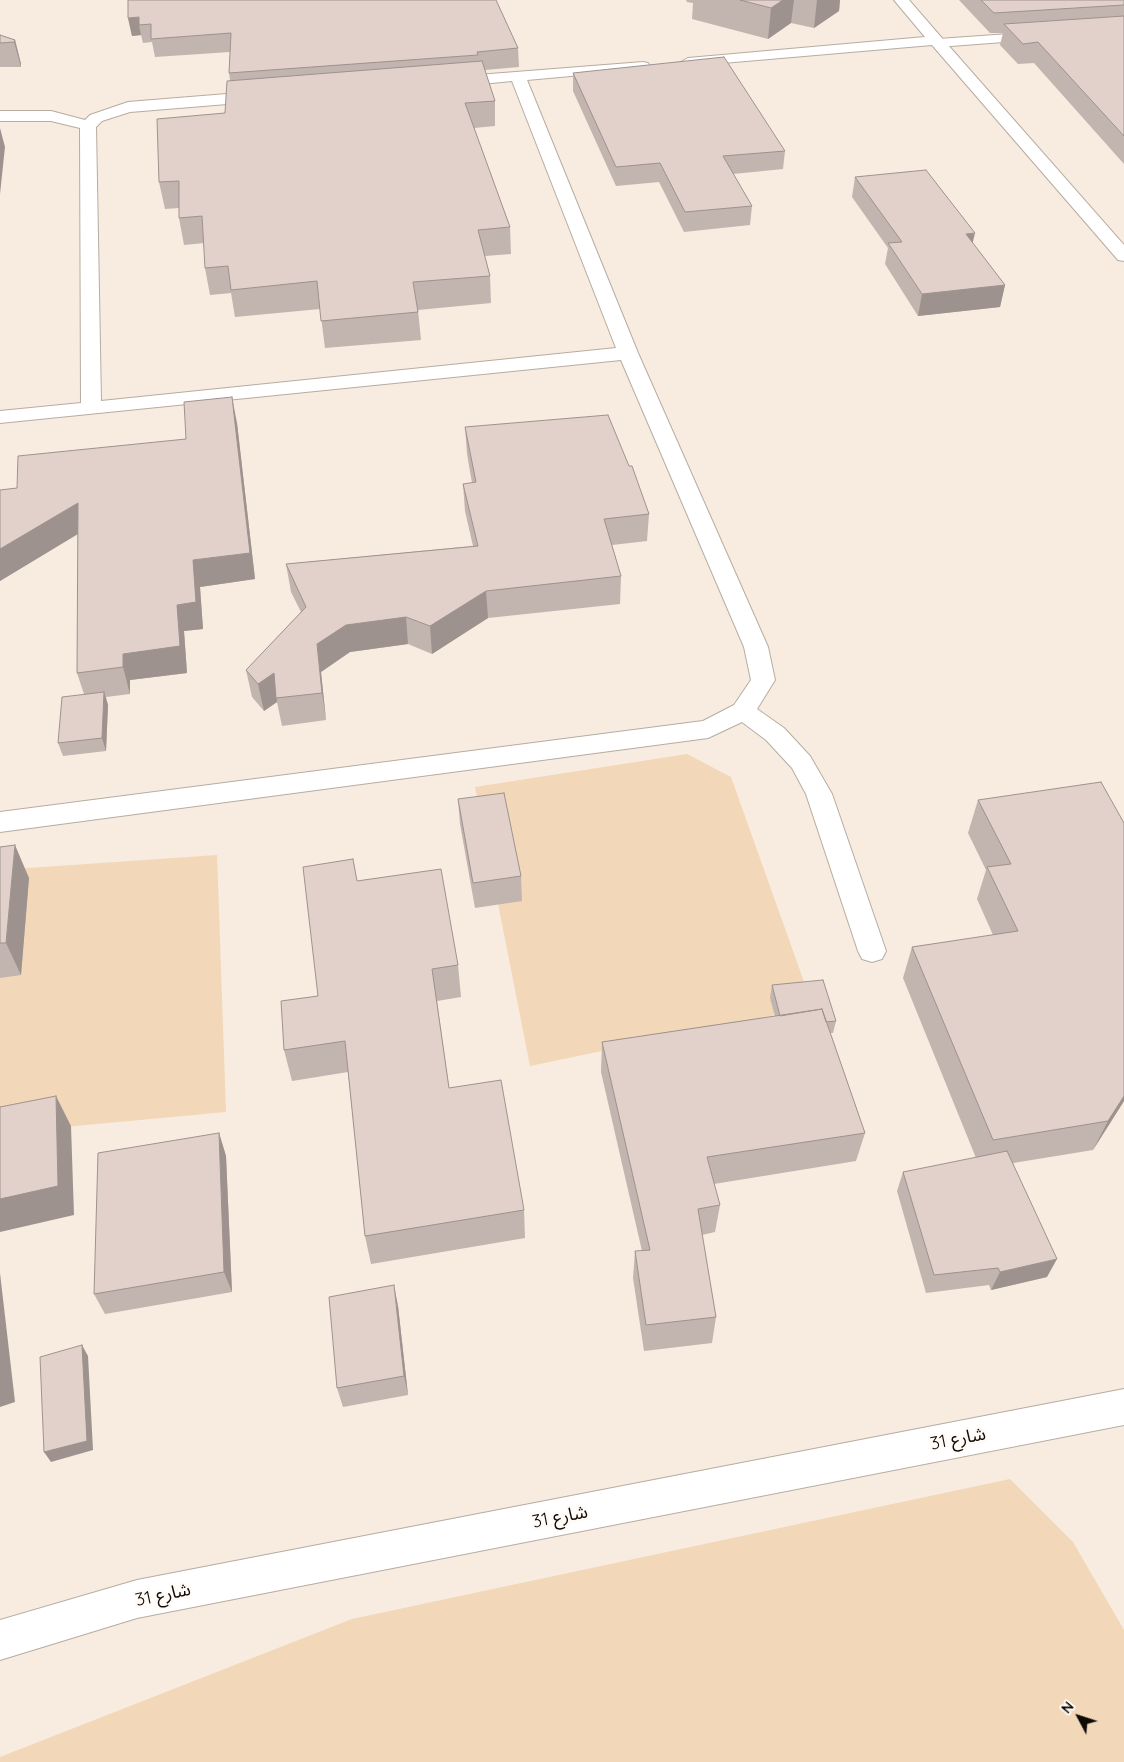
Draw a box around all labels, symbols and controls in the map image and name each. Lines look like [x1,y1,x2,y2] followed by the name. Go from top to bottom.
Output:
[928,1423,988,1455] street label: شارع 31
[530,1501,590,1533] street label: شارع 31
[133,1579,193,1611] street label: شارع 31
[1054,1692,1104,1742] north arrow
[1057,1698,1078,1717] text: N

